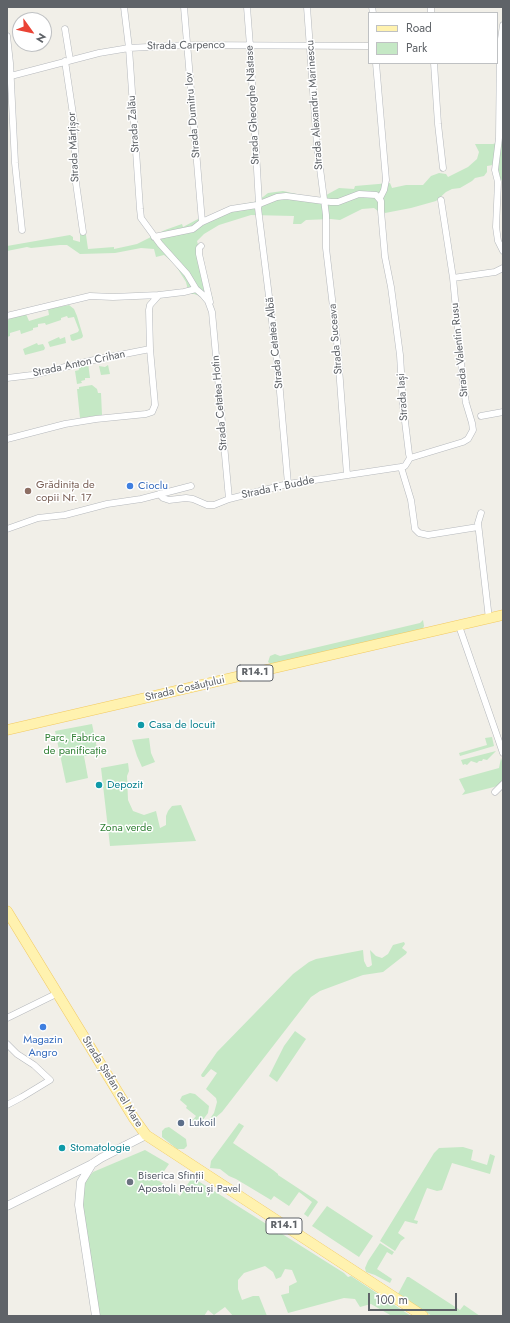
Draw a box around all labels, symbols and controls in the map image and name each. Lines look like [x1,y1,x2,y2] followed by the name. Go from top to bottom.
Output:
[12,12,52,52] north arrow
[368,12,498,64] legend
[406,19,432,37] text: Road
[32,30,50,46] text: N
[147,39,225,53] street label: Strada Carpenco
[304,39,326,171] street label: Strada Alexandru Marinescu
[406,39,427,57] text: Park
[243,45,263,165] street label: Strada Gheorghe Năstase
[183,72,203,158] street label: Strada Dumitru Iov
[125,95,143,153] street label: Strada Zalău
[66,112,82,182] street label: Strada Mărțișor
[264,297,286,389] street label: Strada Cetatea Albă
[448,302,472,398] street label: Strada Valentin Rusu
[326,303,346,375] street label: Strada Suceava
[31,348,127,380] street label: Strada Anton Crihan
[209,355,231,451] street label: Strada Cetatea Hotin
[395,373,411,421] street label: Strada Iași
[240,474,316,502] street label: Strada F. Budde
[36,478,95,504] place label: Grădinița de copii Nr. 17
[138,479,168,493] place label: Cioclu
[125,481,135,491] marker: Cioclu
[23,486,33,496] marker: Grădinița de copii Nr. 17
[237,665,273,681] road number: R14.1
[144,673,226,705] street label: Strada Cosăuțului
[149,718,215,732] place label: Casa de locuit
[136,720,146,730] marker: Casa de locuit
[43,731,107,757] park label: Parc, Fabrica de panificație
[107,778,143,792] place label: Depozit
[94,780,104,790] marker: Depozit
[100,821,152,835] park label: Zona verde
[38,1022,48,1032] marker: Magazin Angro
[23,1033,63,1059] place label: Magazin Angro
[79,1034,145,1130] street label: Strada Ștefan cel Mare
[189,1116,216,1130] place label: Lukoil
[176,1118,186,1128] marker: Lukoil
[70,1141,131,1155] place label: Stomatologie
[57,1143,67,1153] marker: Stomatologie
[138,1169,241,1195] place label: Biserica Sfinții Apostoli Petru și Pavel
[125,1177,135,1187] marker: Biserica Sfinții Apostoli Petru și Pavel
[266,1218,302,1234] road number: R14.1
[370,1285,459,1311] scale bar
[375,1291,408,1309] text: 100 m

